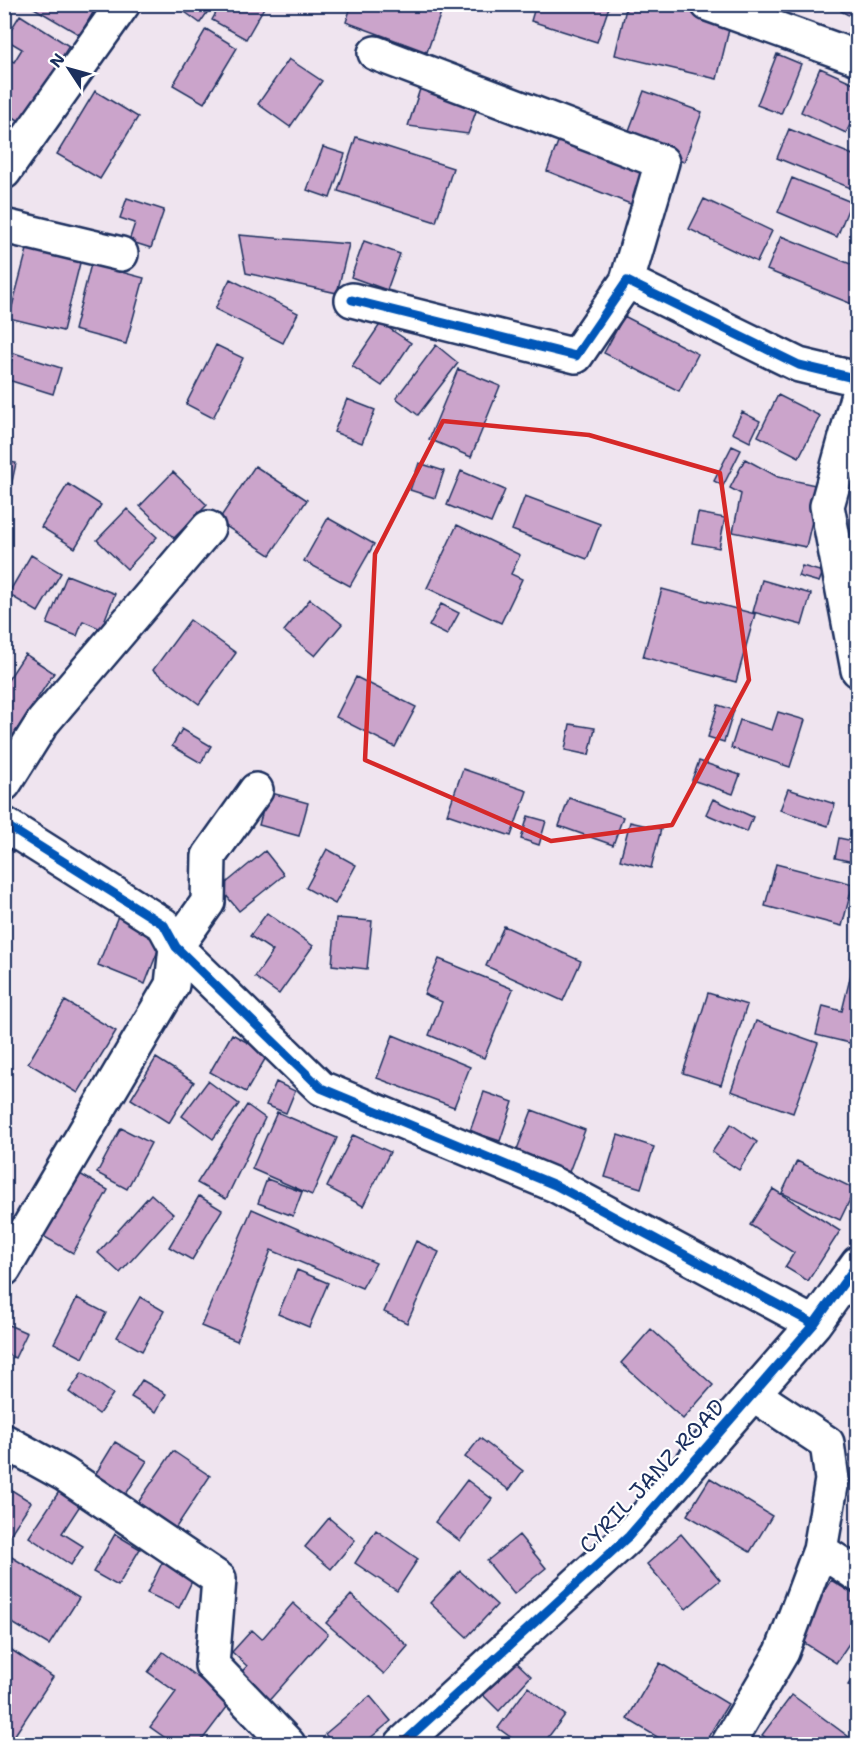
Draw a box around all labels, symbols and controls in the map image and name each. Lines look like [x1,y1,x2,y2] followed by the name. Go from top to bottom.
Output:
[39,39,99,99] north arrow
[45,49,69,72] text: N
[573,1393,731,1559] street label: CYRIL JANZ ROAD

